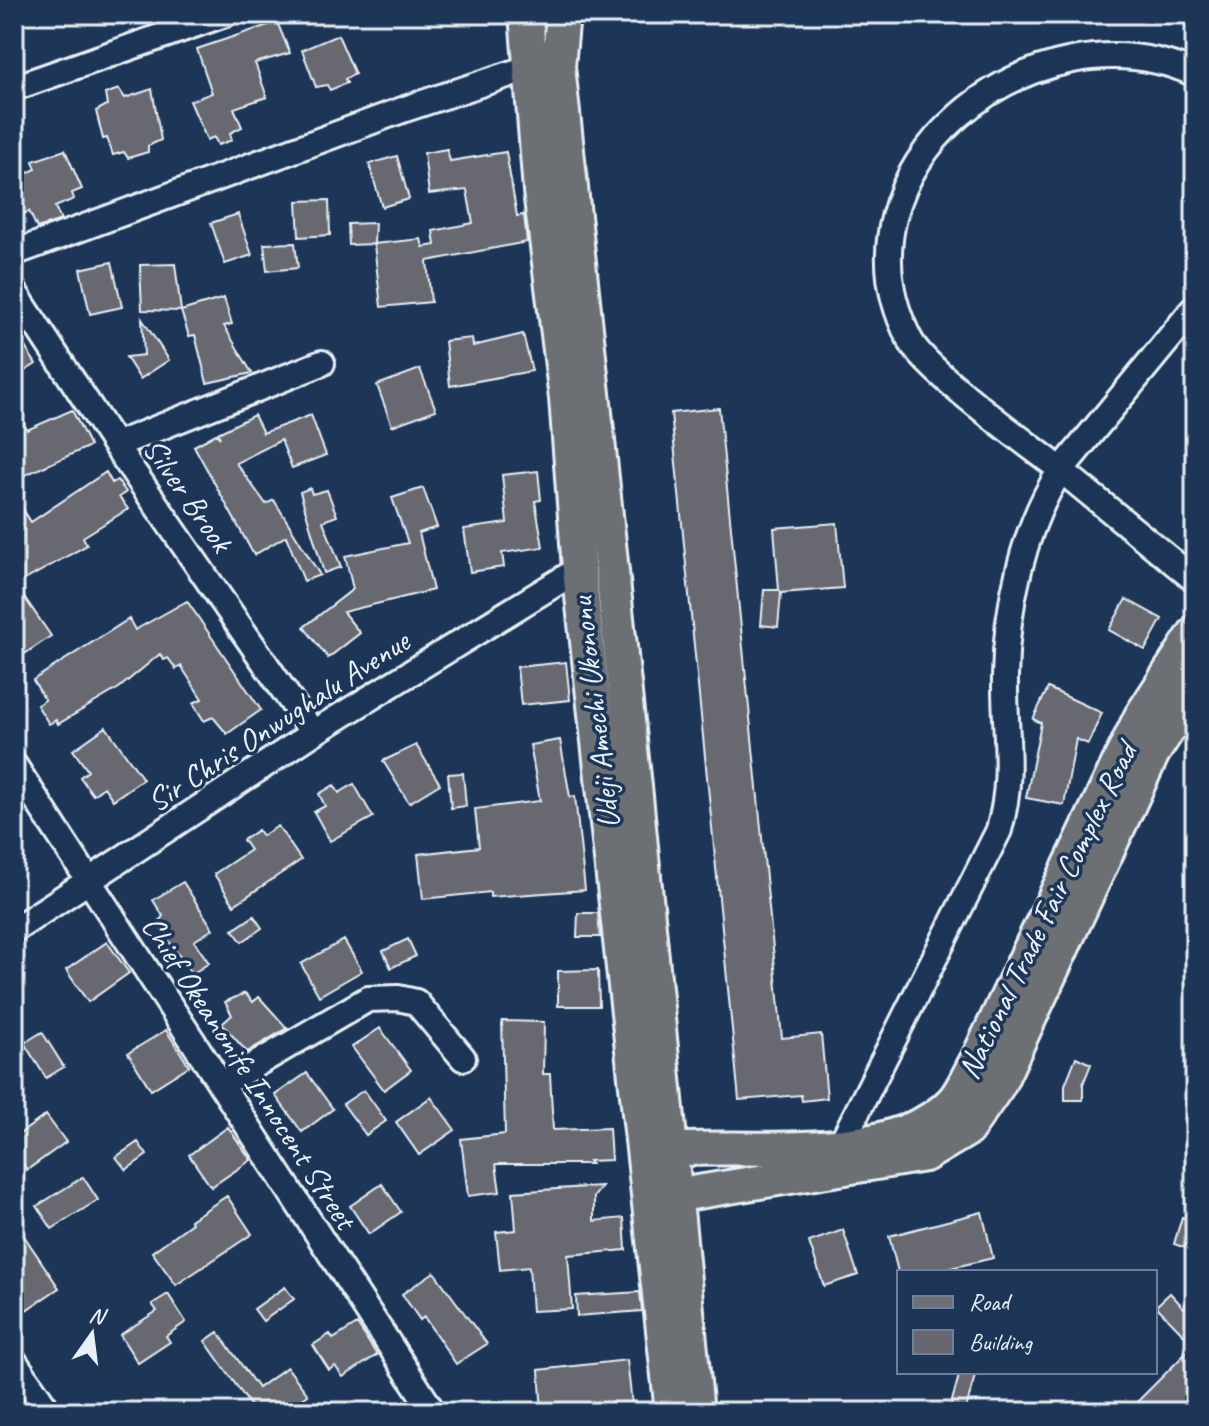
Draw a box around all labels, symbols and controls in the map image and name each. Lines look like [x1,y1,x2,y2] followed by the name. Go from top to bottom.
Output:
[134,430,243,562] street label: Silver Brook
[560,593,630,831] street label: Udeji Amechi Ukononu
[139,619,419,821] street label: Sir Chris Onwughalu Avenue
[948,732,1149,1086] street label: National Trade Fair Complex Road
[132,908,368,1239] street label: Chief Okeanonife Innocent Street
[897,1270,1157,1374] legend
[969,1287,1013,1317] text: Road
[52,1294,132,1374] north arrow
[87,1300,110,1332] text: N
[969,1327,1034,1357] text: Building

